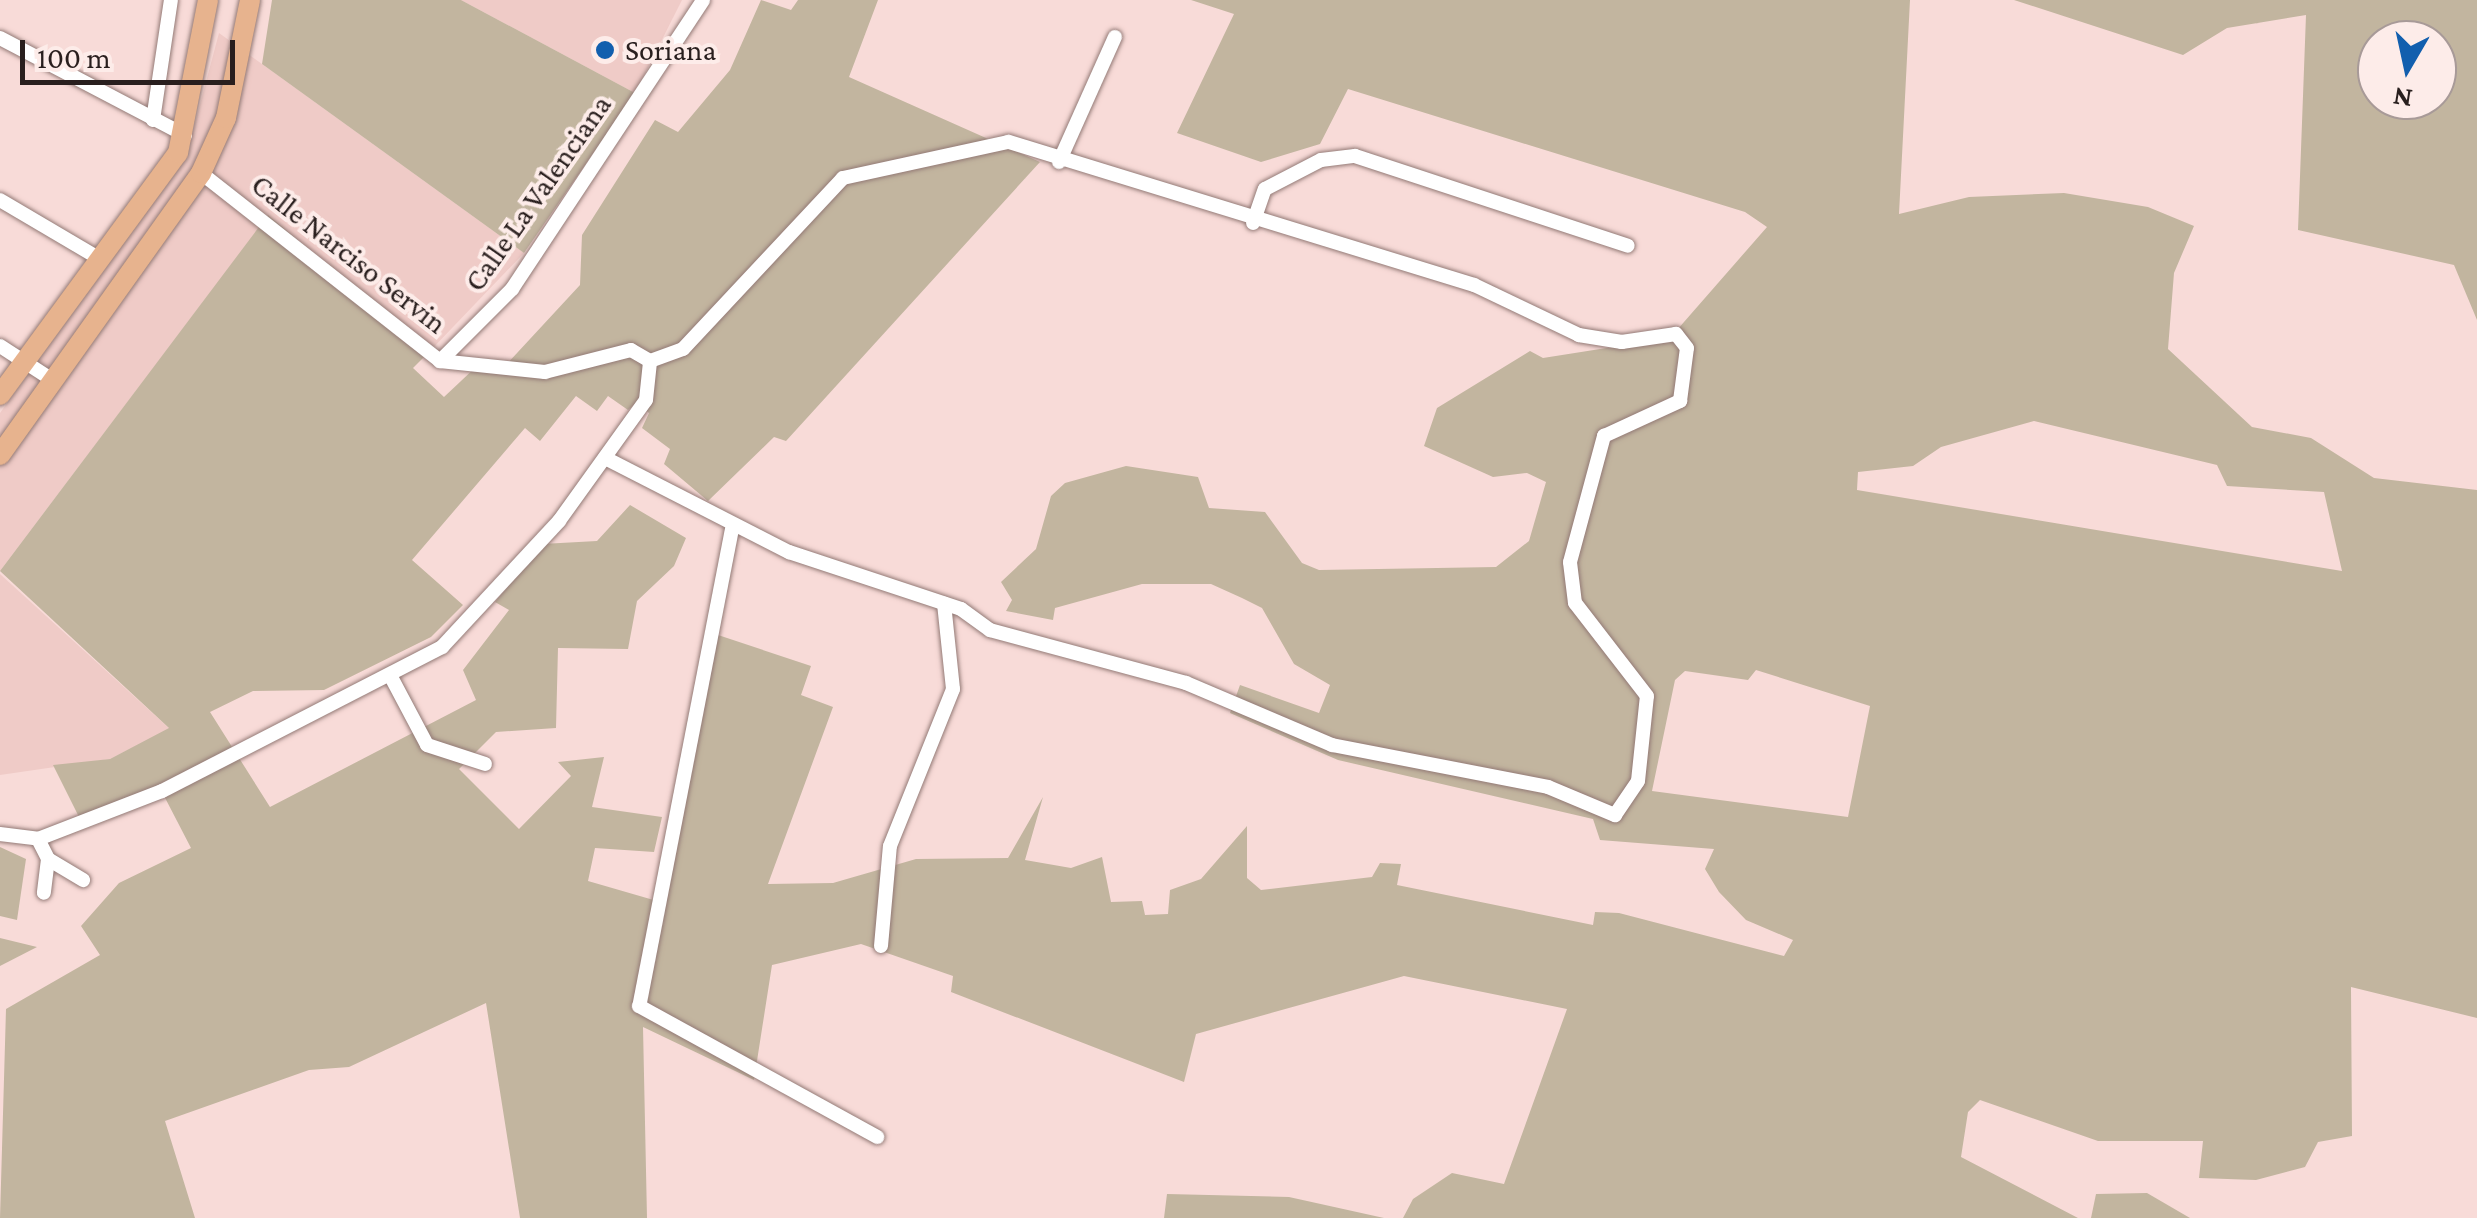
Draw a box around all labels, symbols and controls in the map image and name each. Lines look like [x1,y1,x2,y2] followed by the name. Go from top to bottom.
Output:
[25,20,240,82] scale bar
[2357,20,2457,120] north arrow
[625,32,716,68] place label: Soriana
[594,39,616,61] marker: Soriana
[37,41,111,74] text: 100 m
[2391,81,2414,115] text: N
[457,88,619,298] street label: Calle La Valenciana
[244,167,454,341] street label: Calle Narciso Servin

